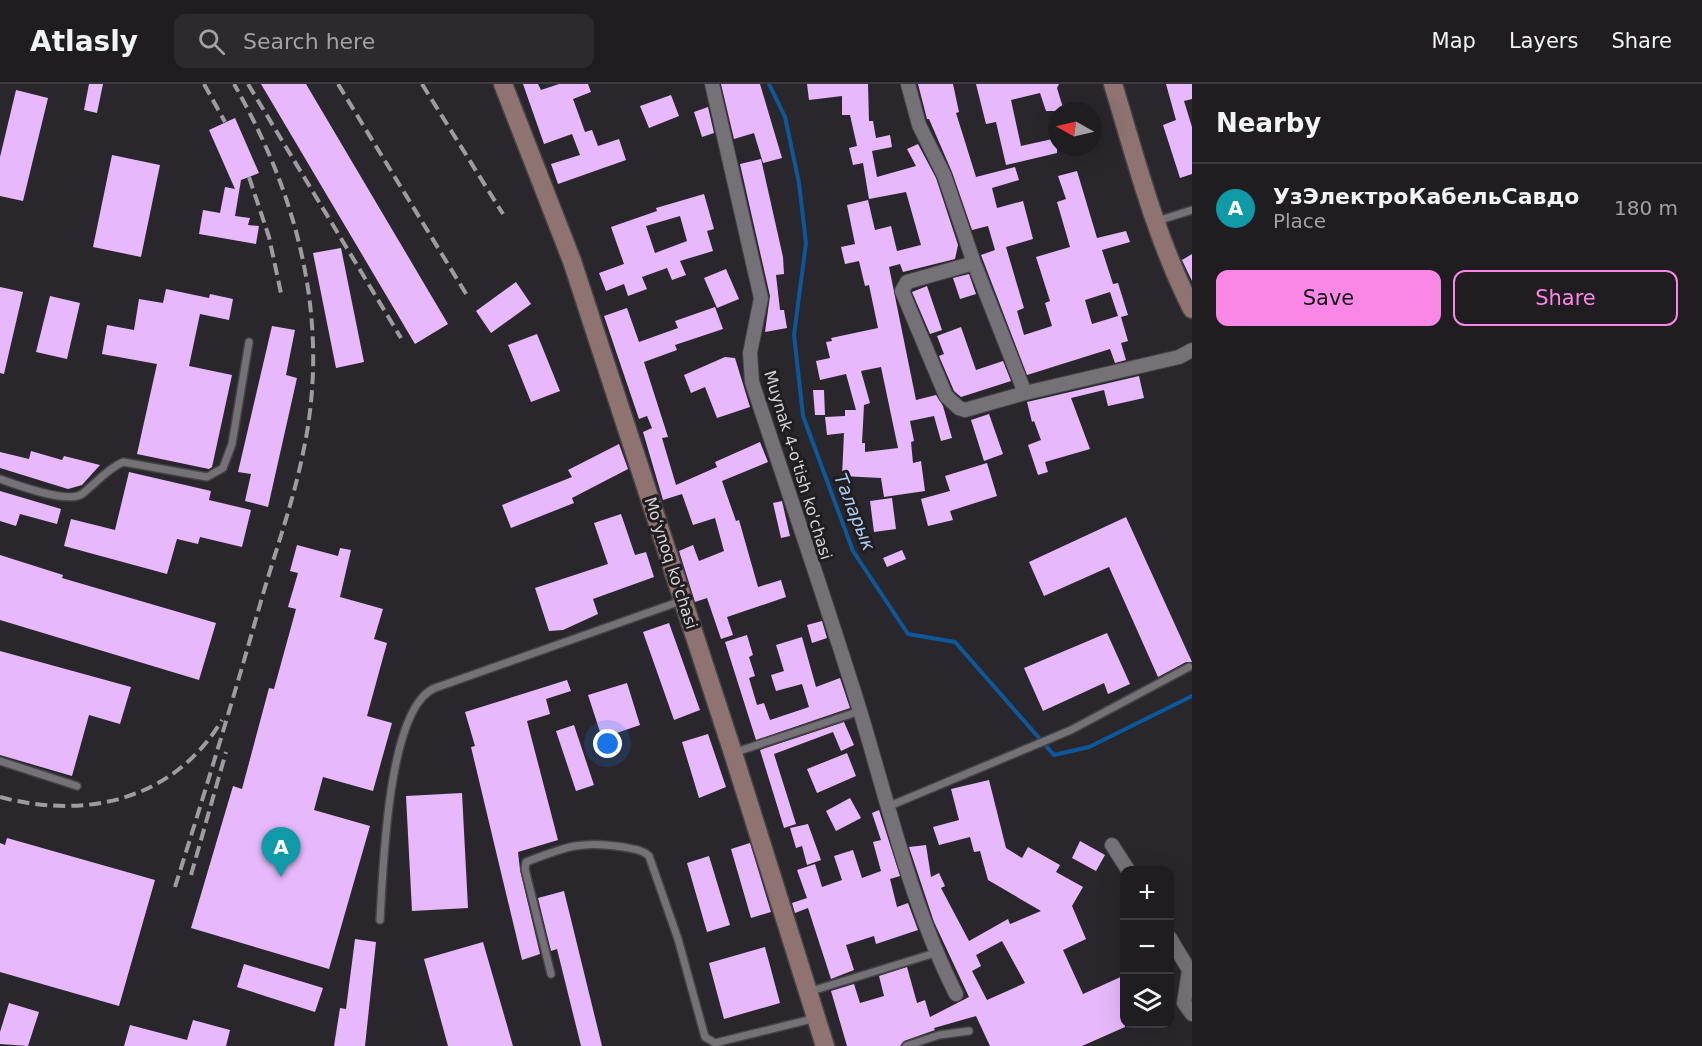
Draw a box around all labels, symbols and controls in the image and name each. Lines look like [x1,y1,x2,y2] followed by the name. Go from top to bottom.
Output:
[174,14,594,68] search box
[30,25,138,58] text: Atlasly
[195,25,228,58] icon: search
[243,29,375,54] text: Search here
[1432,29,1476,53] text: Map
[1509,29,1578,53] text: Layers
[1611,29,1672,53] text: Share
[1048,102,1102,156] north arrow
[1216,108,1321,138] text: Nearby
[1273,184,1579,209] text: УзЭлектроКабельСавдо
[1228,196,1243,220] text: A
[1614,196,1678,220] text: 180 m
[1273,209,1326,233] text: Place
[1216,270,1441,326] button: Save
[1453,270,1678,326] button: Share
[760,368,836,562] street label: Muynak 4-o'tish ko'chasi
[830,470,880,554] water label: Таларык
[641,495,701,631] street label: Moʻynoq ko'chasi
[593,729,622,758] your location
[262,828,300,877] pin: A
[1120,866,1174,1028] map controls
[1120,866,1174,920] button: +
[1120,920,1174,974] button: −
[1120,974,1174,1028] button: layers

